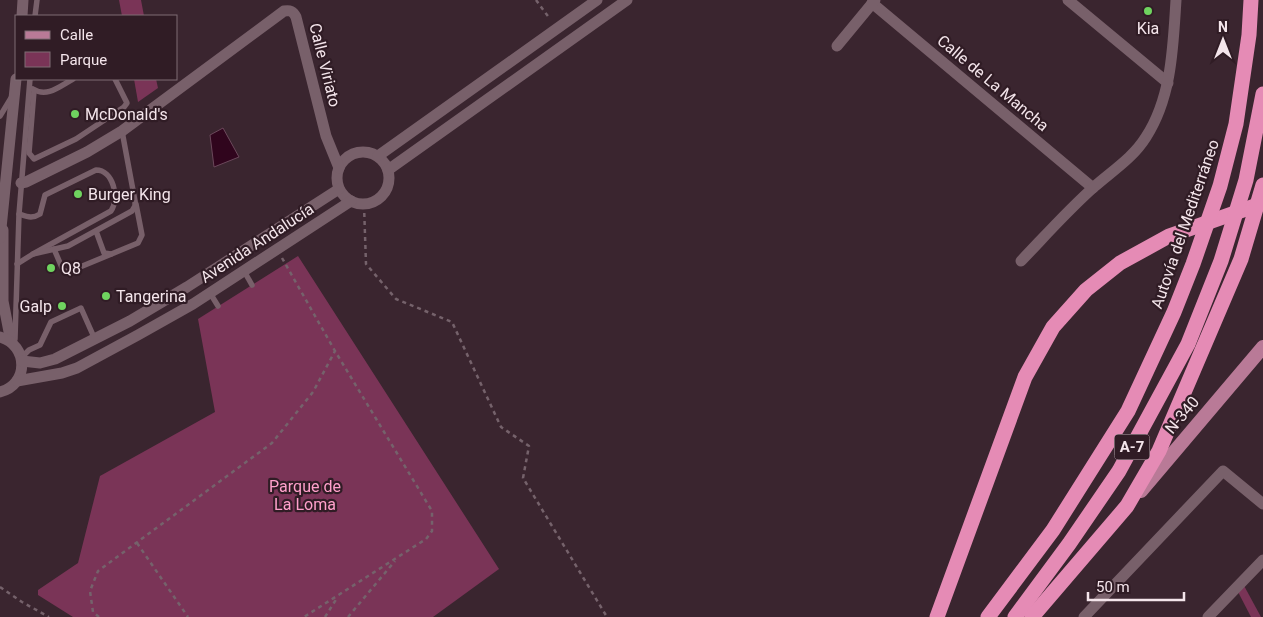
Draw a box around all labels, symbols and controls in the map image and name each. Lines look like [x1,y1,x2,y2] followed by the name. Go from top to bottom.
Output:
[1142,5,1154,17] marker: Kia
[15,15,178,80] legend
[1198,15,1248,65] north arrow
[1137,19,1159,38] place label: Kia
[1218,19,1228,35] text: N
[305,21,345,109] street label: Calle Viriato
[60,26,93,44] text: Calle
[933,31,1053,135] street label: Calle de La Mancha
[60,51,107,69] text: Parque
[85,105,168,124] place label: McDonald's
[69,108,81,120] marker: McDonald's
[1147,137,1223,311] street label: Autovía del Mediterráneo
[88,185,171,204] place label: Burger King
[72,188,84,200] marker: Burger King
[197,199,317,287] street label: Avenida Andalucía
[61,259,81,278] place label: Q8
[45,262,57,274] marker: Q8
[116,287,187,306] place label: Tangerina
[100,290,112,302] marker: Tangerina
[20,297,52,316] place label: Galp
[56,300,68,312] marker: Galp
[1161,392,1203,438] street label: N-340
[1114,434,1150,460] road number: A-7
[269,477,341,514] park label: Parque de La Loma
[1088,570,1184,602] scale bar
[1096,578,1130,596] text: 50 m

